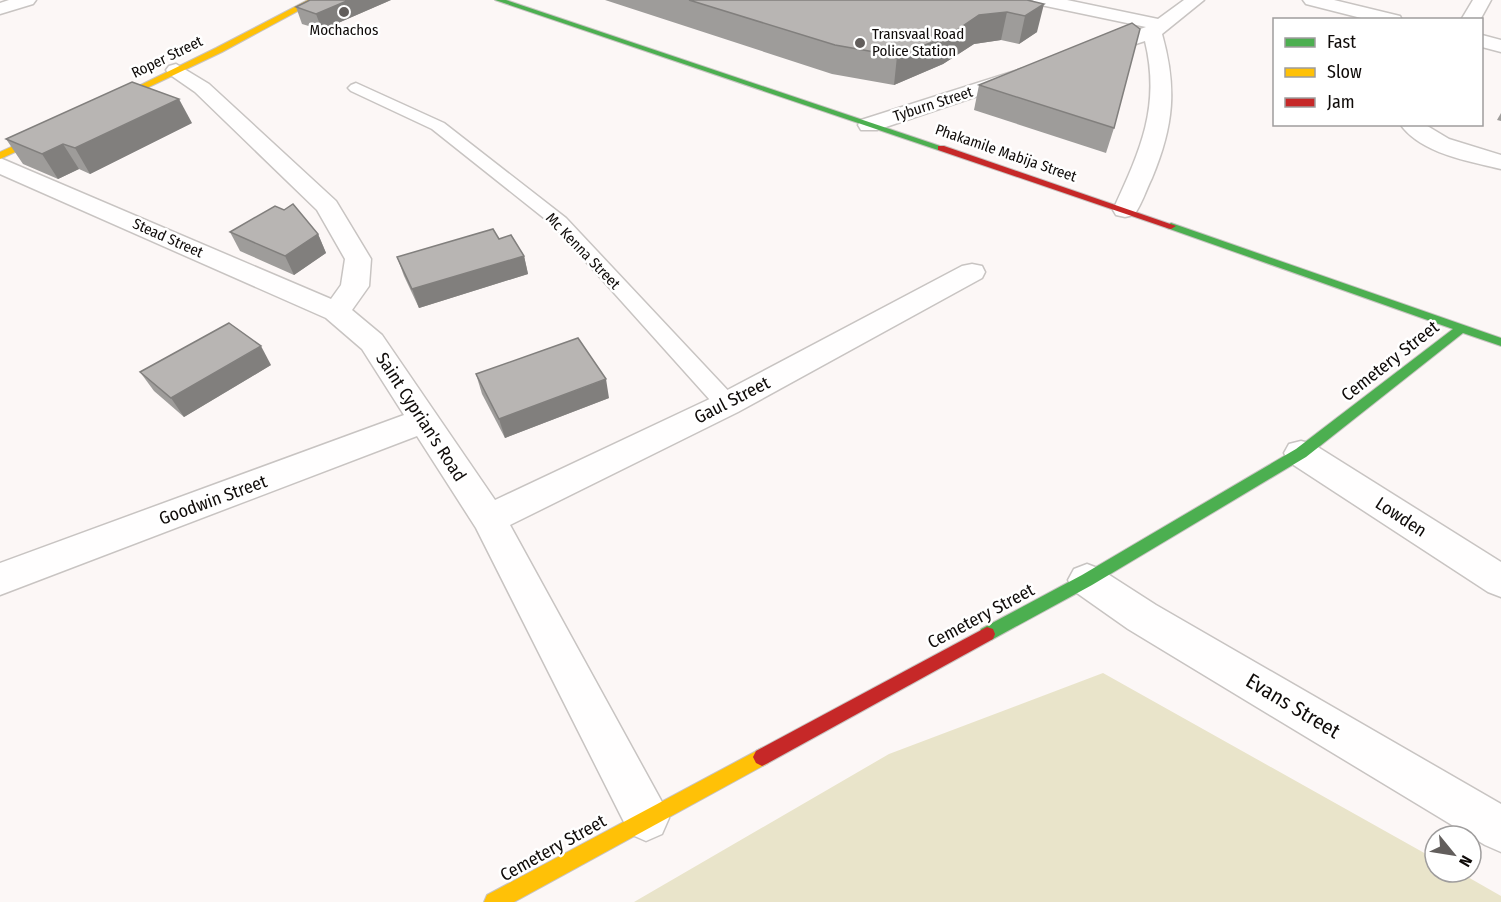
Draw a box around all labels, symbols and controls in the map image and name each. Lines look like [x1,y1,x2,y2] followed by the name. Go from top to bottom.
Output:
[337,5,351,19] marker: Mochachos
[1273,18,1483,126] legend
[310,21,378,39] place label: Mochachos
[872,25,964,60] place label: Transvaal Road Police Station
[1327,31,1356,53] text: Fast
[129,32,206,82] street label: Roper Street
[853,36,867,50] marker: Transvaal Road Police Station
[1327,61,1362,83] text: Slow
[891,83,975,125] street label: Tyburn Street
[1327,91,1355,113] text: Jam
[933,120,1079,186] street label: Phakamile Mabija Street
[542,209,624,293] street label: Mc Kenna Street
[130,214,206,262] street label: Stead Street
[1337,316,1443,406] street label: Cemetery Street
[371,348,471,486] street label: Saint Cyprian's Road
[691,372,774,428] street label: Gaul Street
[156,470,270,530] street label: Goodwin Street
[1371,492,1431,542] street label: Lowden
[924,579,1038,653] street label: Cemetery Street
[1241,668,1345,744] street label: Evans Street
[496,810,610,886] street label: Cemetery Street
[1423,824,1483,884] north arrow
[1455,852,1476,870] text: N

